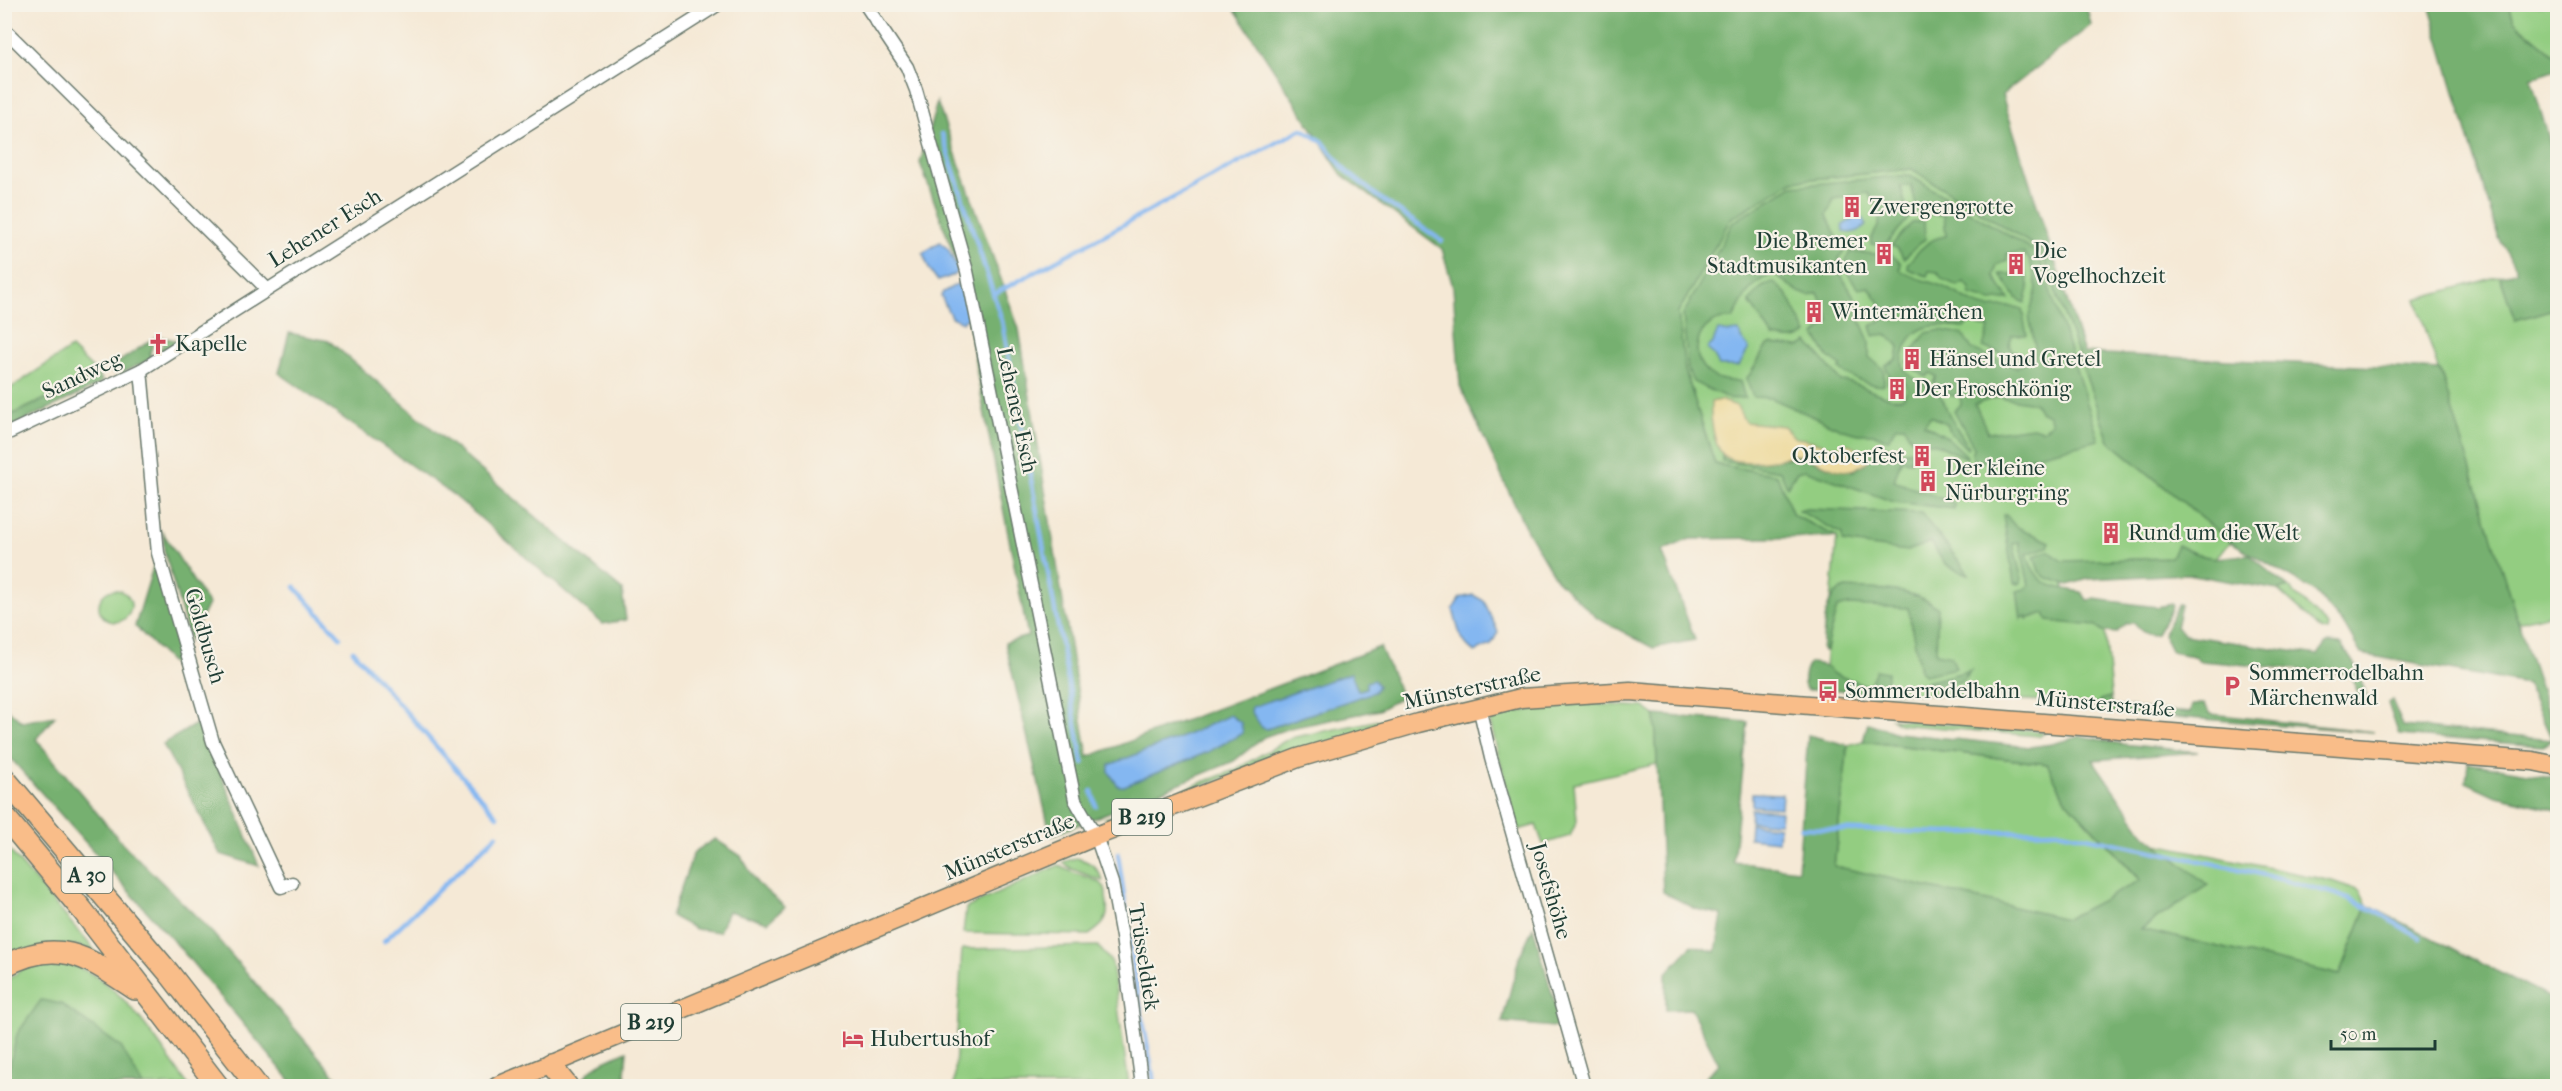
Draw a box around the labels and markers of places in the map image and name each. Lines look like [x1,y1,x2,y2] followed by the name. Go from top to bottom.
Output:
[1869,194,2014,220] place label: Zwergengrotte
[1840,195,1864,219] building icon: Zwergengrotte
[1707,228,1868,279] place label: Die Bremer Stadtmusikanten
[2032,238,2166,289] place label: Die Vogelhochzeit
[1872,242,1896,266] building icon: Die Bremer Stadtmusikanten
[2004,252,2028,276] building icon: Die Vogelhochzeit
[1830,299,1983,325] place label: Wintermärchen
[1802,300,1826,324] building icon: Wintermärchen
[175,331,247,357] place label: Kapelle
[146,332,170,356] church icon: Kapelle
[1929,346,2101,372] place label: Hänsel und Gretel
[1900,347,1924,371] building icon: Hänsel und Gretel
[1914,376,2071,402] place label: Der Froschkönig
[1885,377,1909,401] building icon: Der Froschkönig
[1792,443,1905,469] place label: Oktoberfest
[1910,444,1934,468] building icon: Oktoberfest
[1945,455,2069,506] place label: Der kleine Nürburgring
[1916,469,1940,493] building icon: Der kleine Nürburgring
[2128,520,2300,546] place label: Rund um die Welt
[2099,521,2123,545] building icon: Rund um die Welt
[2249,660,2424,711] place label: Sommerrodelbahn Märchenwald
[2220,674,2244,698] parking icon: Sommerrodelbahn Märchenwald
[1845,678,2020,704] place label: Sommerrodelbahn
[1816,679,1840,703] bus stop icon: Sommerrodelbahn
[870,1026,995,1052] place label: Hubertushof
[841,1027,865,1051] hotel icon: Hubertushof

